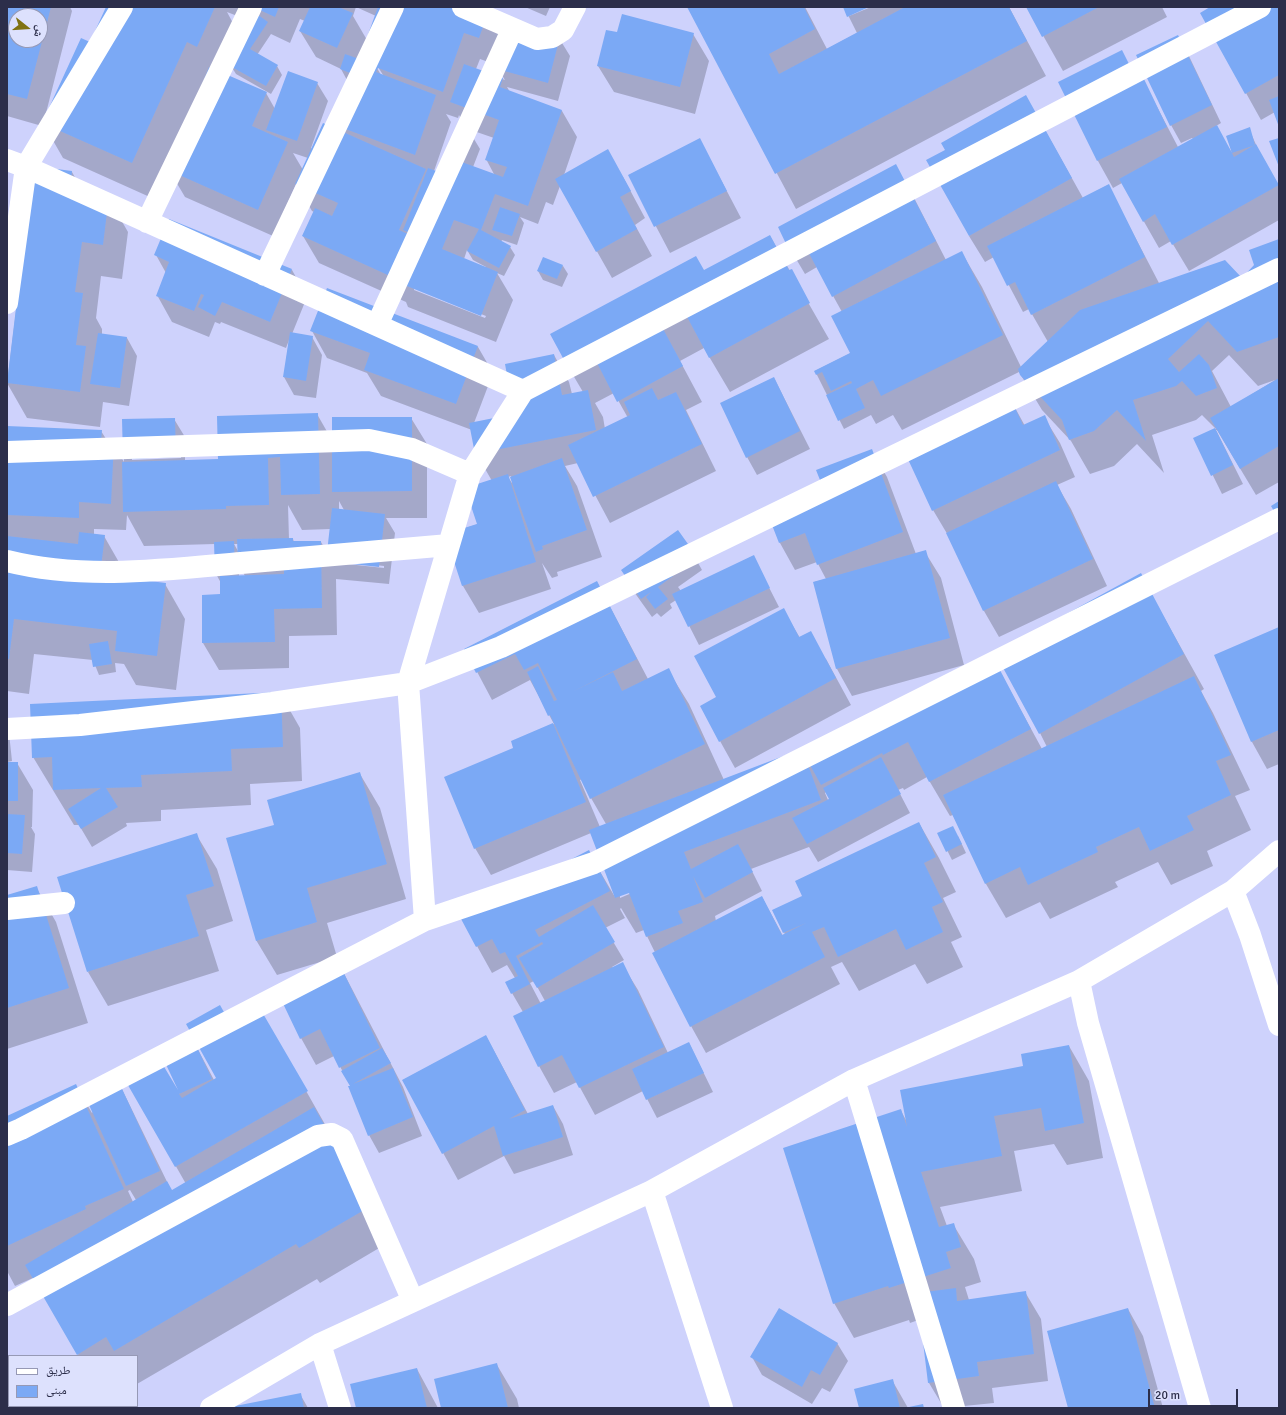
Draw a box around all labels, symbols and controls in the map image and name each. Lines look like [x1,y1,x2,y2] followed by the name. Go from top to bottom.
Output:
[8,8,48,48] north arrow
[31,24,47,39] text: ش
[8,1355,138,1407] legend
[46,1363,71,1378] text: طريق
[1150,1381,1240,1407] scale bar
[46,1383,67,1398] text: مبنى
[1155,1388,1180,1403] text: 20 m

